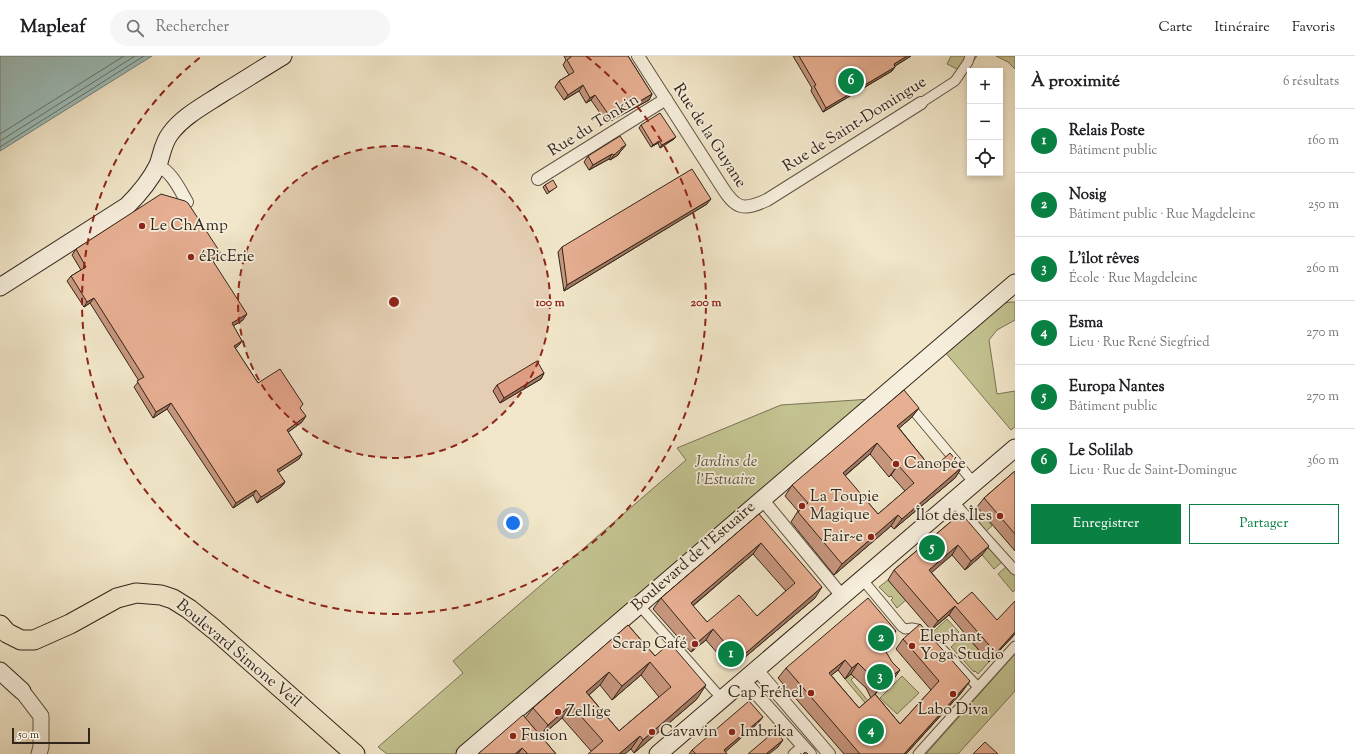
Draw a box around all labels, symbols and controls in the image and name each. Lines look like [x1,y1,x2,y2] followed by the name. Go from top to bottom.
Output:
[110,10,390,46] search box
[20,14,86,41] text: Mapleaf
[124,17,146,39] icon: search
[156,17,229,38] text: Rechercher
[1159,18,1192,38] text: Carte
[1214,18,1270,38] text: Itinéraire
[1292,18,1335,38] text: Favoris
[838,66,864,96] pin: 6
[967,68,1003,176] map controls
[967,68,1003,104] button: +
[1031,70,1120,94] text: À proximité
[779,71,931,179] street label: Rue de Saint-Domingue
[1283,73,1339,91] text: 6 résultats
[667,79,751,193] street label: Rue de la Guyane
[544,89,644,163] street label: Rue du Tonkin
[967,104,1003,140] button: −
[1069,121,1145,142] text: Relais Poste
[1042,132,1046,150] text: 1
[1308,132,1339,150] text: 160 m
[967,140,1003,176] button: locate
[1069,142,1157,160] text: Bâtiment public
[1069,185,1106,206] text: Nosig
[1041,196,1047,214] text: 2
[1308,196,1339,214] text: 250 m
[1069,206,1256,224] text: Bâtiment public · Rue Magdeleine
[150,215,228,238] place label: Le ChAmp
[137,221,147,231] marker: Le ChAmp
[199,246,255,269] place label: éPicErie
[1069,249,1139,270] text: L'îlot rêves
[186,252,196,262] marker: éPicErie
[1041,260,1047,278] text: 3
[1306,260,1339,278] text: 260 m
[1069,270,1198,288] text: École · Rue Magdeleine
[534,294,565,312] text: 100 m
[691,294,721,312] text: 200 m
[387,295,401,309] centre of rings
[1069,313,1103,334] text: Esma
[1041,324,1047,342] text: 4
[1306,324,1339,342] text: 270 m
[1069,334,1210,352] text: Lieu · Rue René Siegfried
[1069,377,1164,398] text: Europa Nantes
[1042,388,1046,406] text: 5
[1306,388,1339,406] text: 270 m
[1069,398,1157,416] text: Bâtiment public
[1069,441,1133,462] text: Le Solilab
[694,451,757,492] park label: Jardins de l'Estuaire
[1041,452,1047,470] text: 6
[1307,452,1339,470] text: 360 m
[904,453,966,476] place label: Canopée
[891,459,901,469] marker: Canopée
[1069,462,1237,480] text: Lieu · Rue de Saint-Domingue
[810,486,879,527] place label: La Toupie Magique
[627,497,761,617] street label: Boulevard de l'Estuaire
[797,501,807,511] marker: La Toupie Magique
[1031,504,1181,544] button: Enregistrer
[1189,504,1339,544] button: Partager
[916,505,992,528] place label: Îlot des Îles
[995,511,1005,521] marker: Îlot des Îles
[503,513,523,533] your location
[823,526,863,549] place label: Fair~e
[866,532,876,542] marker: Fair~e
[919,533,945,563] pin: 5
[170,595,306,714] street label: Boulevard Simone Veil
[868,623,894,653] pin: 2
[920,626,1004,667] place label: Elephant Yoga Studio
[612,633,687,656] place label: Scrap Café
[690,639,700,649] marker: Scrap Café
[718,639,744,669] pin: 1
[907,641,917,651] marker: Elephant Yoga Studio
[867,662,893,692] pin: 3
[728,682,804,705] place label: Cap Fréhel
[806,688,816,698] marker: Cap Fréhel
[948,689,958,699] marker: Labo Diva
[918,699,989,722] place label: Labo Diva
[566,701,611,724] place label: Zellige
[553,707,563,717] marker: Zellige
[858,716,884,746] pin: 4
[660,721,718,744] place label: Cavavin
[740,721,794,744] place label: Imbrika
[521,725,568,748] place label: Fusion
[12,726,90,745] scale bar
[18,727,39,743] text: 50 m
[647,727,657,737] marker: Cavavin
[727,727,737,737] marker: Imbrika
[508,731,518,741] marker: Fusion

